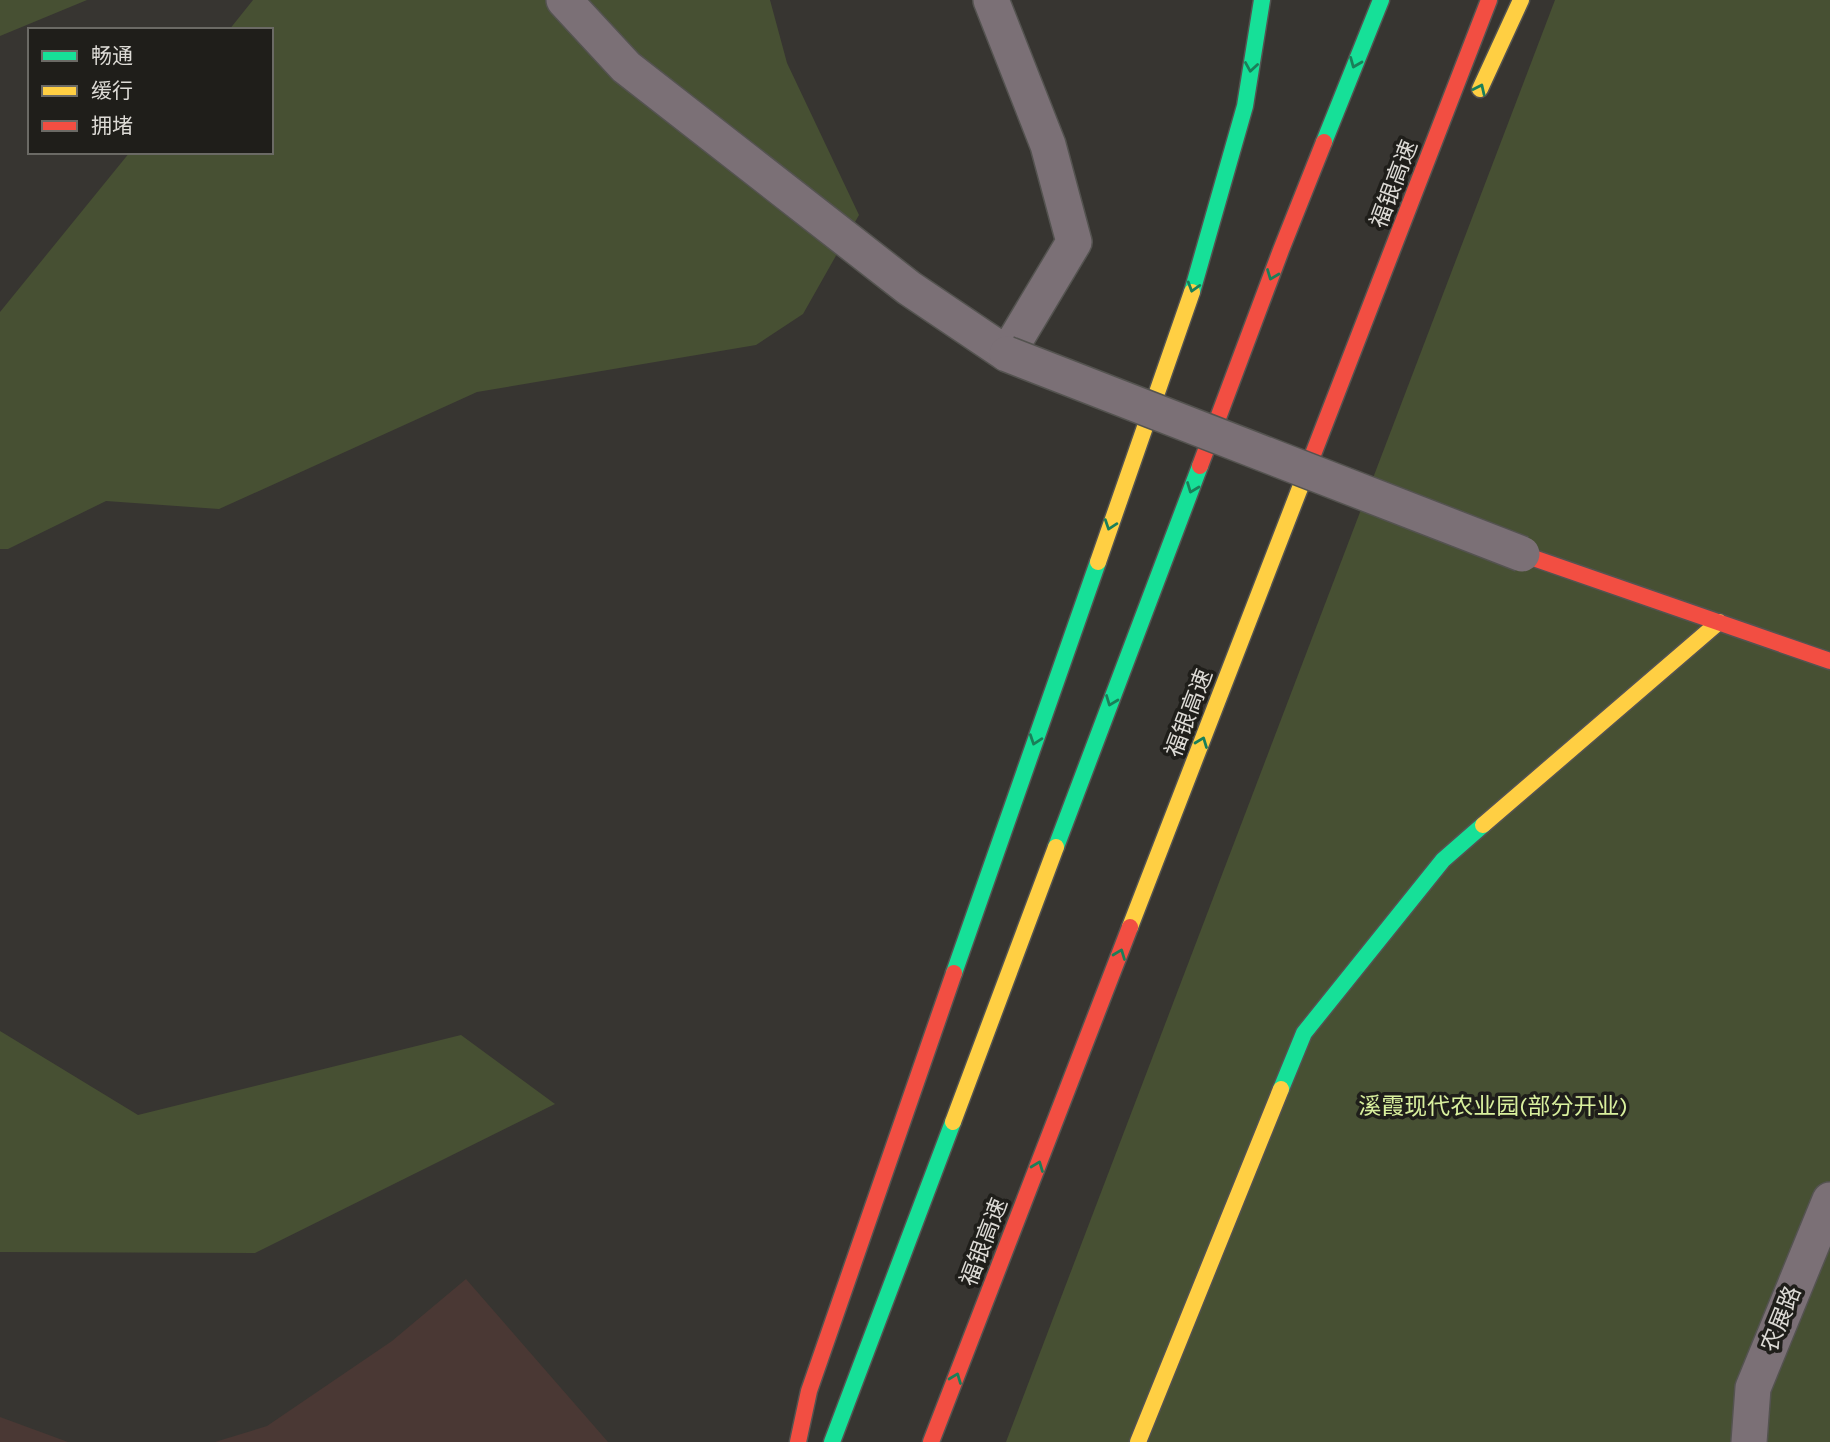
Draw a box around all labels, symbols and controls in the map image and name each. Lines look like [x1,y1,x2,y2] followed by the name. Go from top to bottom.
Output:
[28,28,273,154] legend
[91,44,133,68] text: 畅通
[1350,57,1364,69] one-way arrow
[1244,61,1259,73] one-way arrow
[91,79,133,103] text: 缓行
[1471,84,1485,96] one-way arrow
[91,114,133,138] text: 拥堵
[1365,136,1423,232] street label: 福银高速
[1266,268,1280,280] one-way arrow
[1186,281,1201,293] one-way arrow
[1186,481,1200,493] one-way arrow
[1104,518,1118,531] one-way arrow
[1160,665,1218,761] street label: 福银高速
[1106,694,1120,706] one-way arrow
[1029,733,1043,745] one-way arrow
[1194,736,1208,748] one-way arrow
[1112,949,1126,961] one-way arrow
[1358,1093,1628,1120] park label: 溪霞现代农业园(部分开业)
[1030,1161,1044,1173] one-way arrow
[955,1194,1013,1290] street label: 福银高速
[1756,1282,1806,1356] street label: 农展路
[947,1373,961,1385] one-way arrow

